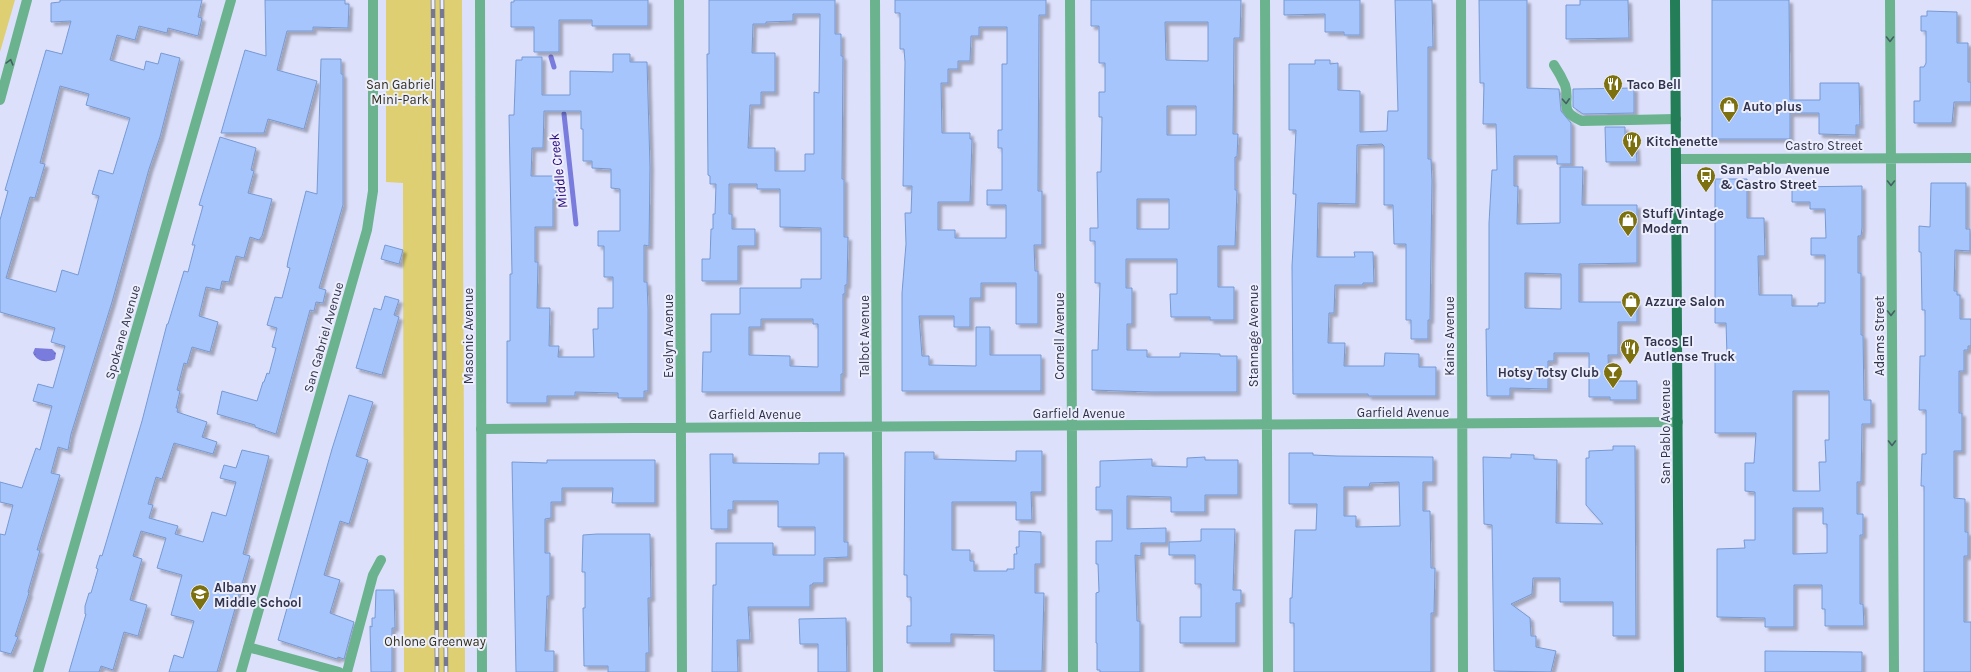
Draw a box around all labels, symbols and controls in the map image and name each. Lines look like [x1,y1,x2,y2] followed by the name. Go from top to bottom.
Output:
[1886,36,1894,42] one-way arrow
[5,59,14,66] one-way arrow
[1602,73,1624,101] restaurant icon: Taco Bell
[366,77,434,107] park label: San Gabriel Mini-Park
[1627,77,1681,92] place label: Taco Bell
[1718,95,1740,123] shop icon: Auto plus
[1562,98,1570,104] one-way arrow
[1743,99,1802,114] place label: Auto plus
[1621,130,1643,158] restaurant icon: Kitchenette
[545,132,572,209] water label: Middle Creek
[1646,134,1718,149] place label: Kitchenette
[1785,138,1863,153] street label: Castro Street
[1720,162,1830,192] place label: San Pablo Avenue & Castro Street
[1695,165,1717,193] bus stop icon: San Pablo Avenue & Castro Street
[1886,180,1895,186] one-way arrow
[1642,206,1724,236] place label: Stuff Vintage Modern
[1617,209,1639,237] shop icon: Stuff Vintage Modern
[301,280,346,394] street label: San Gabriel Avenue
[102,283,143,381] street label: Spokane Avenue
[1246,284,1261,387] street label: Stannage Avenue
[461,287,476,384] street label: Masonic Avenue
[1620,290,1642,318] shop icon: Azzure Salon
[1052,292,1067,380] street label: Cornell Avenue
[661,294,676,378] street label: Evelyn Avenue
[1645,294,1725,309] place label: Azzure Salon
[857,295,872,377] street label: Talbot Avenue
[1442,296,1457,376] street label: Kains Avenue
[1872,296,1887,376] street label: Adams Street
[1887,310,1895,316] one-way arrow
[1644,334,1735,364] place label: Tacos El Autlense Truck
[1619,337,1641,365] restaurant icon: Tacos El Autlense Truck
[1602,361,1624,389] bar icon: Hotsy Totsy Club
[1498,365,1599,380] place label: Hotsy Totsy Club
[1658,379,1673,484] street label: San Pablo Avenue
[1357,405,1450,420] street label: Garfield Avenue
[1033,406,1126,421] street label: Garfield Avenue
[709,407,802,422] street label: Garfield Avenue
[1888,440,1896,446] one-way arrow
[214,580,302,610] place label: Albany Middle School
[189,583,211,611] school or university icon: Albany Middle School
[384,634,486,649] park label: Ohlone Greenway

